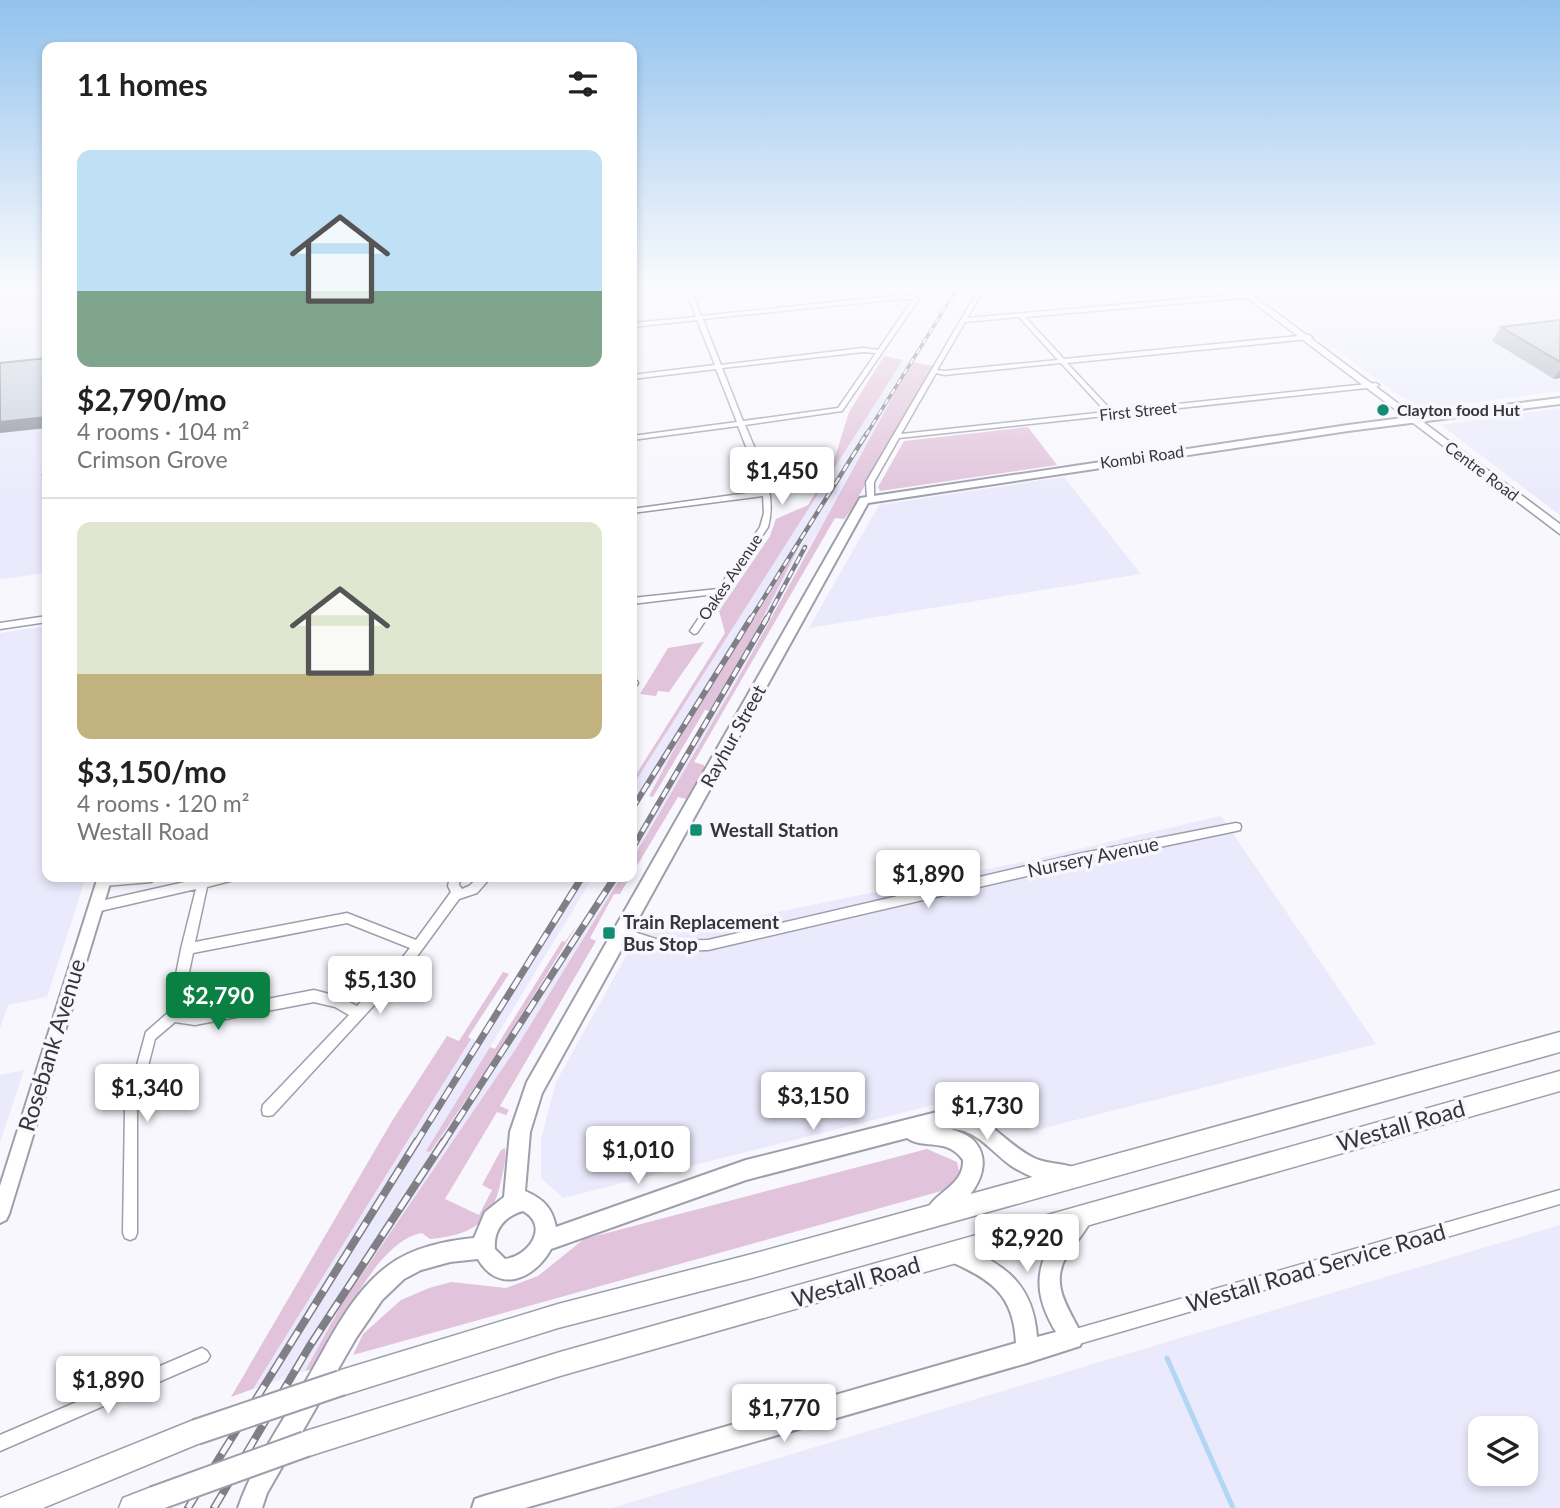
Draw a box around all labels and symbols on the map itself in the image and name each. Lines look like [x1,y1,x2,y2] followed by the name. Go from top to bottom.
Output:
[1098,397,1178,424] street label: First Street
[1397,400,1520,419] place label: Clayton food Hut
[1375,402,1391,418] marker: Clayton food Hut
[1442,437,1523,504] street label: Centre Road
[1099,441,1185,472] street label: Kombi Road
[725,448,839,507] pin: $1,450
[694,530,765,624] street label: Oakes Avenue
[695,680,770,791] street label: Rayhur Street
[710,818,839,841] place label: Westall Station
[688,822,704,838] marker: Westall Station
[1025,831,1161,882] street label: Nursery Avenue
[871,850,985,910] pin: $1,890
[623,910,779,955] place label: Train Replacement Bus Stop
[601,925,617,941] marker: Train Replacement Bus Stop
[12,955,91,1134] street label: Rosebank Avenue
[323,956,437,1016] pin: $5,130
[161,972,275,1032] pin: $2,790
[90,1064,204,1124] pin: $1,340
[756,1072,870,1132] pin: $3,150
[930,1082,1044,1142] pin: $1,730
[1333,1093,1468,1157] street label: Westall Road
[581,1126,695,1186] pin: $1,010
[970,1214,1084,1274] pin: $2,920
[1183,1217,1448,1317] street label: Westall Road Service Road
[788,1249,923,1313] street label: Westall Road
[51,1356,165,1416] pin: $1,890
[727,1384,841,1444] pin: $1,770

